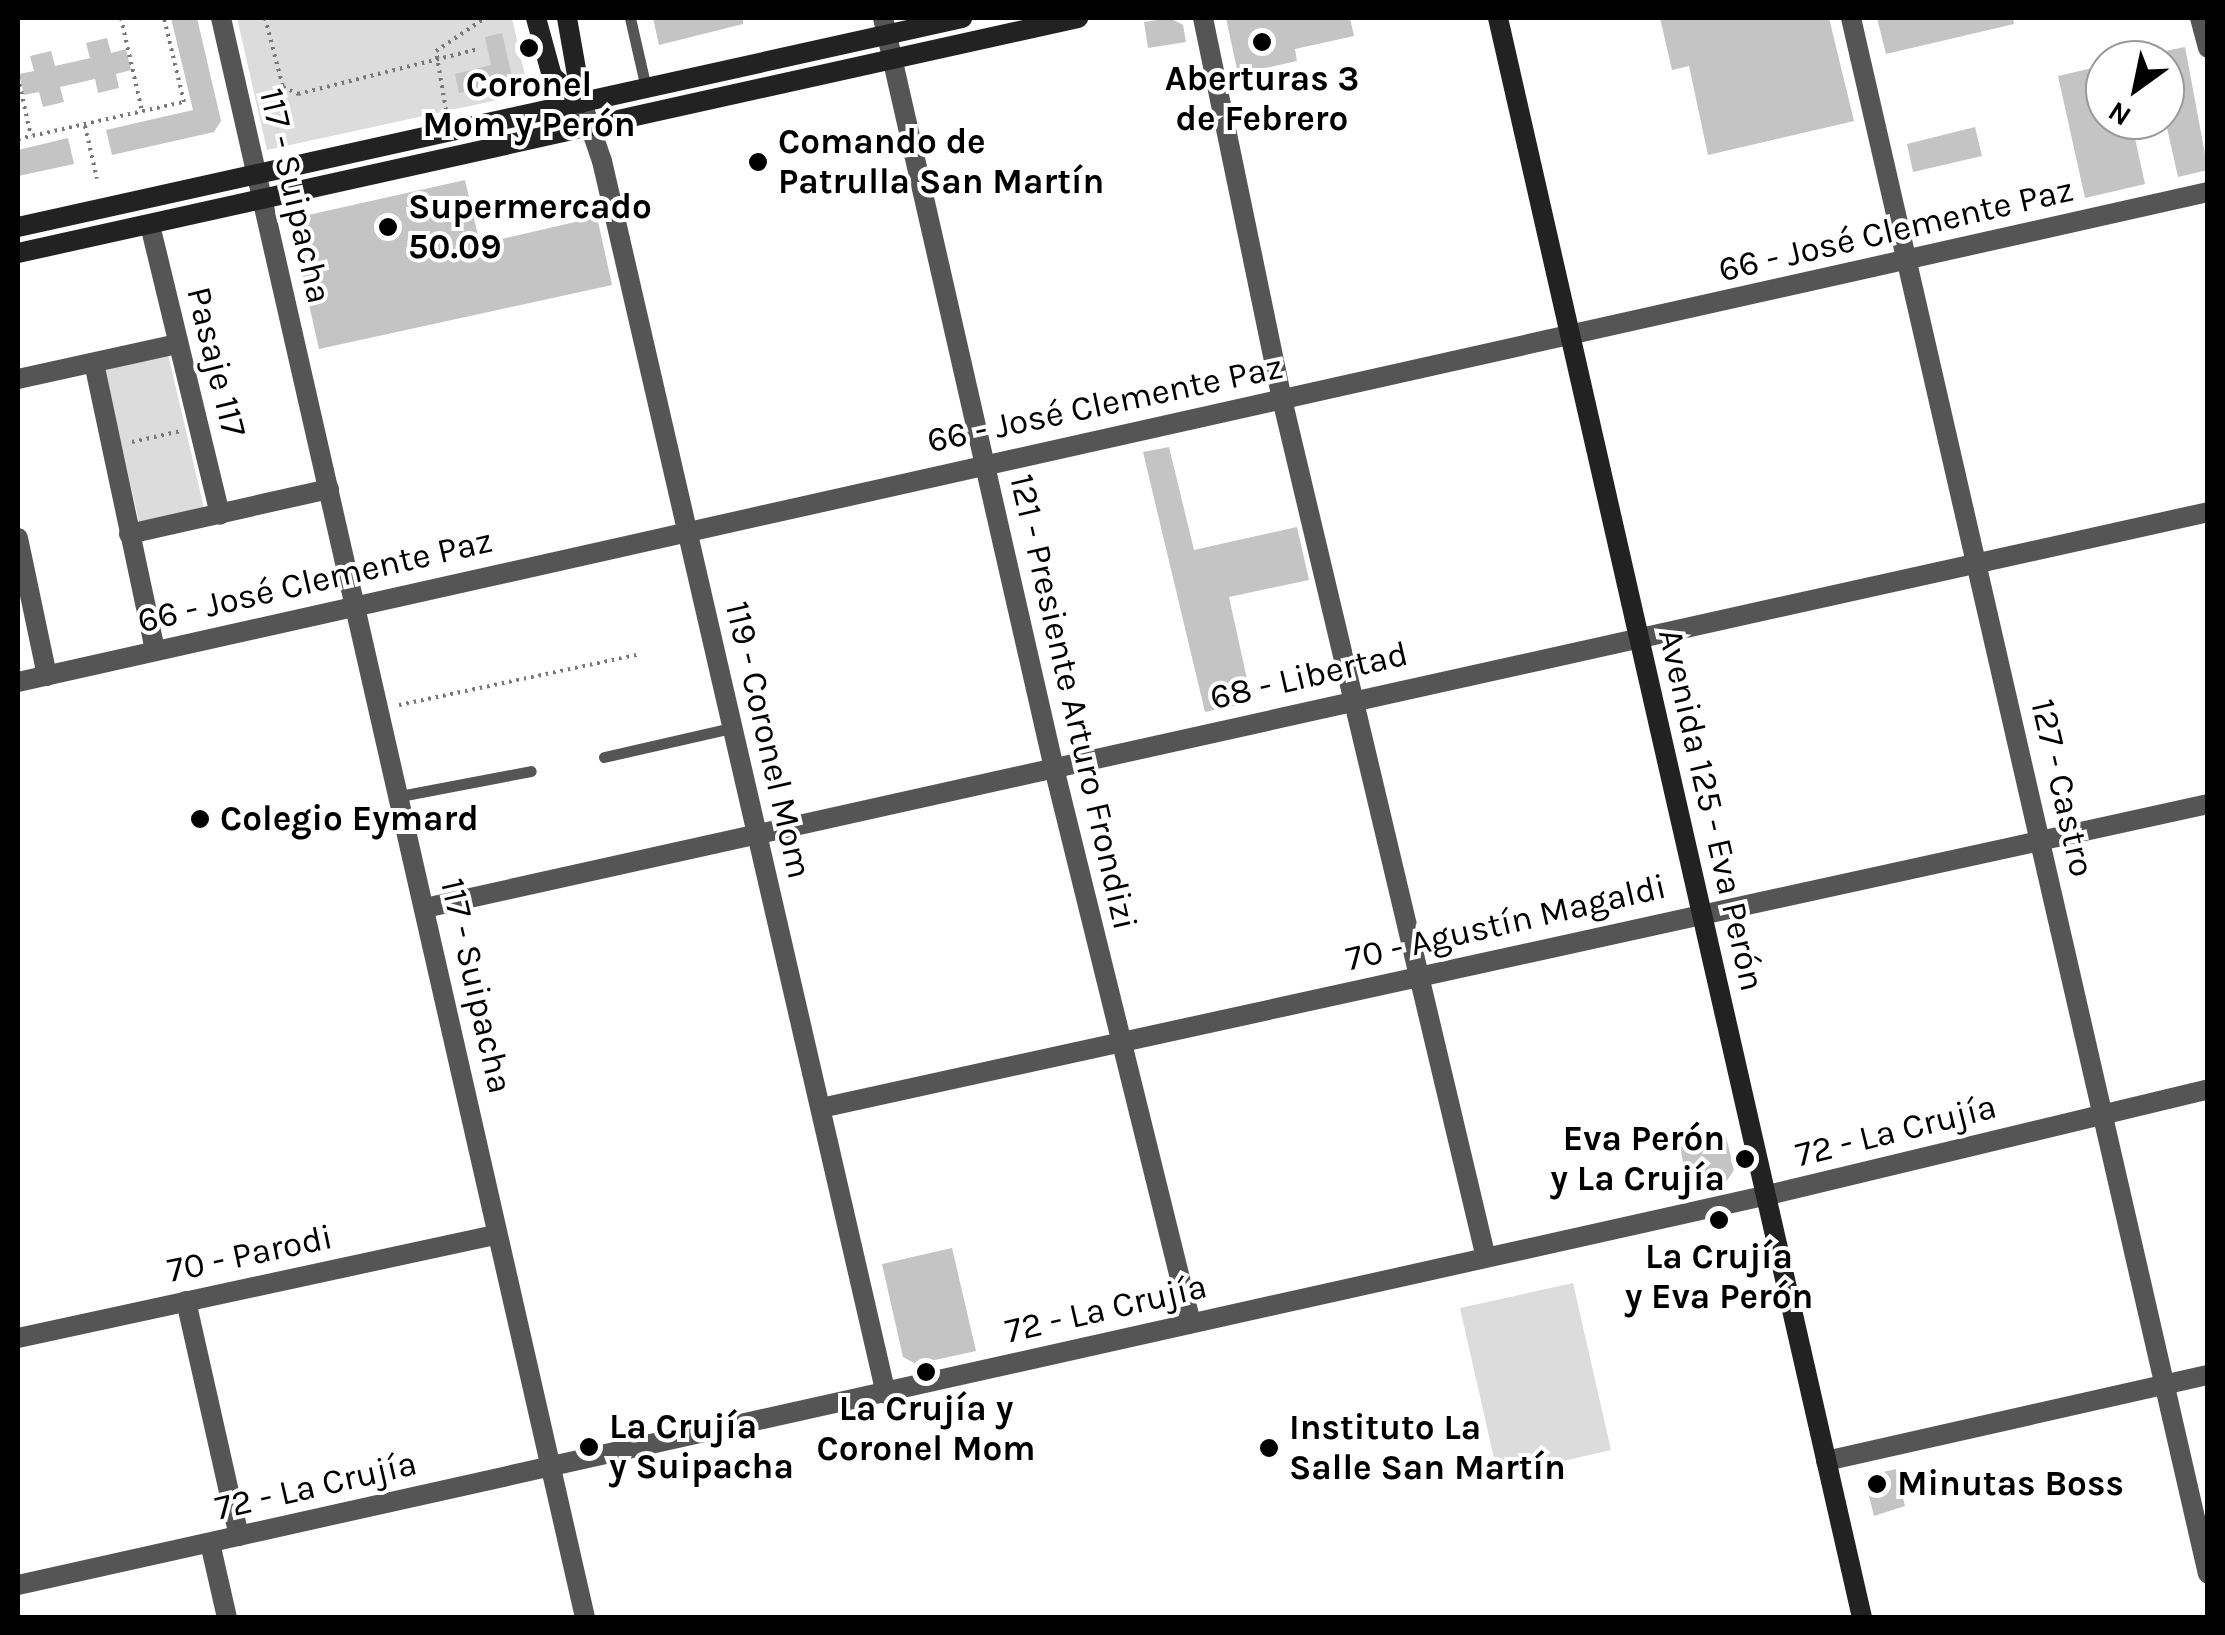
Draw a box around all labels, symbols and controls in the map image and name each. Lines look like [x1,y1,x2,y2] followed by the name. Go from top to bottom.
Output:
[1251,31,1273,53] marker: Aberturas 3 de Febrero
[518,37,540,59] marker: Coronel Mom y Perón
[2085,40,2185,140] north arrow
[1165,58,1359,140] place label: Aberturas 3 de Febrero
[422,64,636,146] place label: Coronel Mom y Perón
[250,84,340,308] street label: 117 - Suipacha
[2102,95,2137,133] text: N
[778,121,1104,203] place label: Comando de Patrulla San Martín
[747,151,769,173] marker: Comando de Patrulla San Martín
[1715,169,2077,291] street label: 66 - José Clemente Paz
[408,186,652,268] place label: Supermercado 50.09
[377,216,399,238] marker: Supermercado 50.09
[177,283,255,441] street label: Pasaje 117
[923,346,1287,462] street label: 66 - José Clemente Paz
[1000,470,1146,934] street label: 121 - Presiente Arturo Frondizi
[134,520,496,642] street label: 66 - José Clemente Paz
[716,597,820,883] street label: 119 - Coronel Mom
[1649,625,1773,995] street label: Avenida 125 - Eva Perón
[1206,633,1412,719] street label: 68 - Libertad
[2021,695,2103,881] street label: 127 - Castro
[220,798,479,840] place label: Colegio Eymard
[189,808,211,830] marker: Colegio Eymard
[1342,866,1670,980] street label: 70 - Agustín Magaldi
[431,874,521,1098] street label: 117 - Suipacha
[1791,1086,2001,1176] street label: 72 - La Crujía
[1550,1118,1725,1200] place label: Eva Perón y La Crujía
[1734,1148,1756,1170] marker: Eva Perón y La Crujía
[1708,1209,1730,1231] marker: La Crujía y Eva Perón
[164,1216,336,1292] street label: 70 - Parodi
[1625,1236,1813,1318] place label: La Crujía y Eva Perón
[1001,1265,1211,1353] street label: 72 - La Crujía
[915,1361,937,1383] marker: La Crujía y Coronel Mom
[816,1388,1036,1470] place label: La Crujía y Coronel Mom
[609,1406,794,1488] place label: La Crujía y Suipacha
[1289,1407,1566,1489] place label: Instituto La Salle San Martín
[578,1436,600,1458] marker: La Crujía y Suipacha
[1258,1437,1280,1459] marker: Instituto La Salle San Martín
[211,1442,421,1530] street label: 72 - La Crujía
[1897,1463,2124,1505] place label: Minutas Boss
[1866,1473,1888,1495] marker: Minutas Boss

